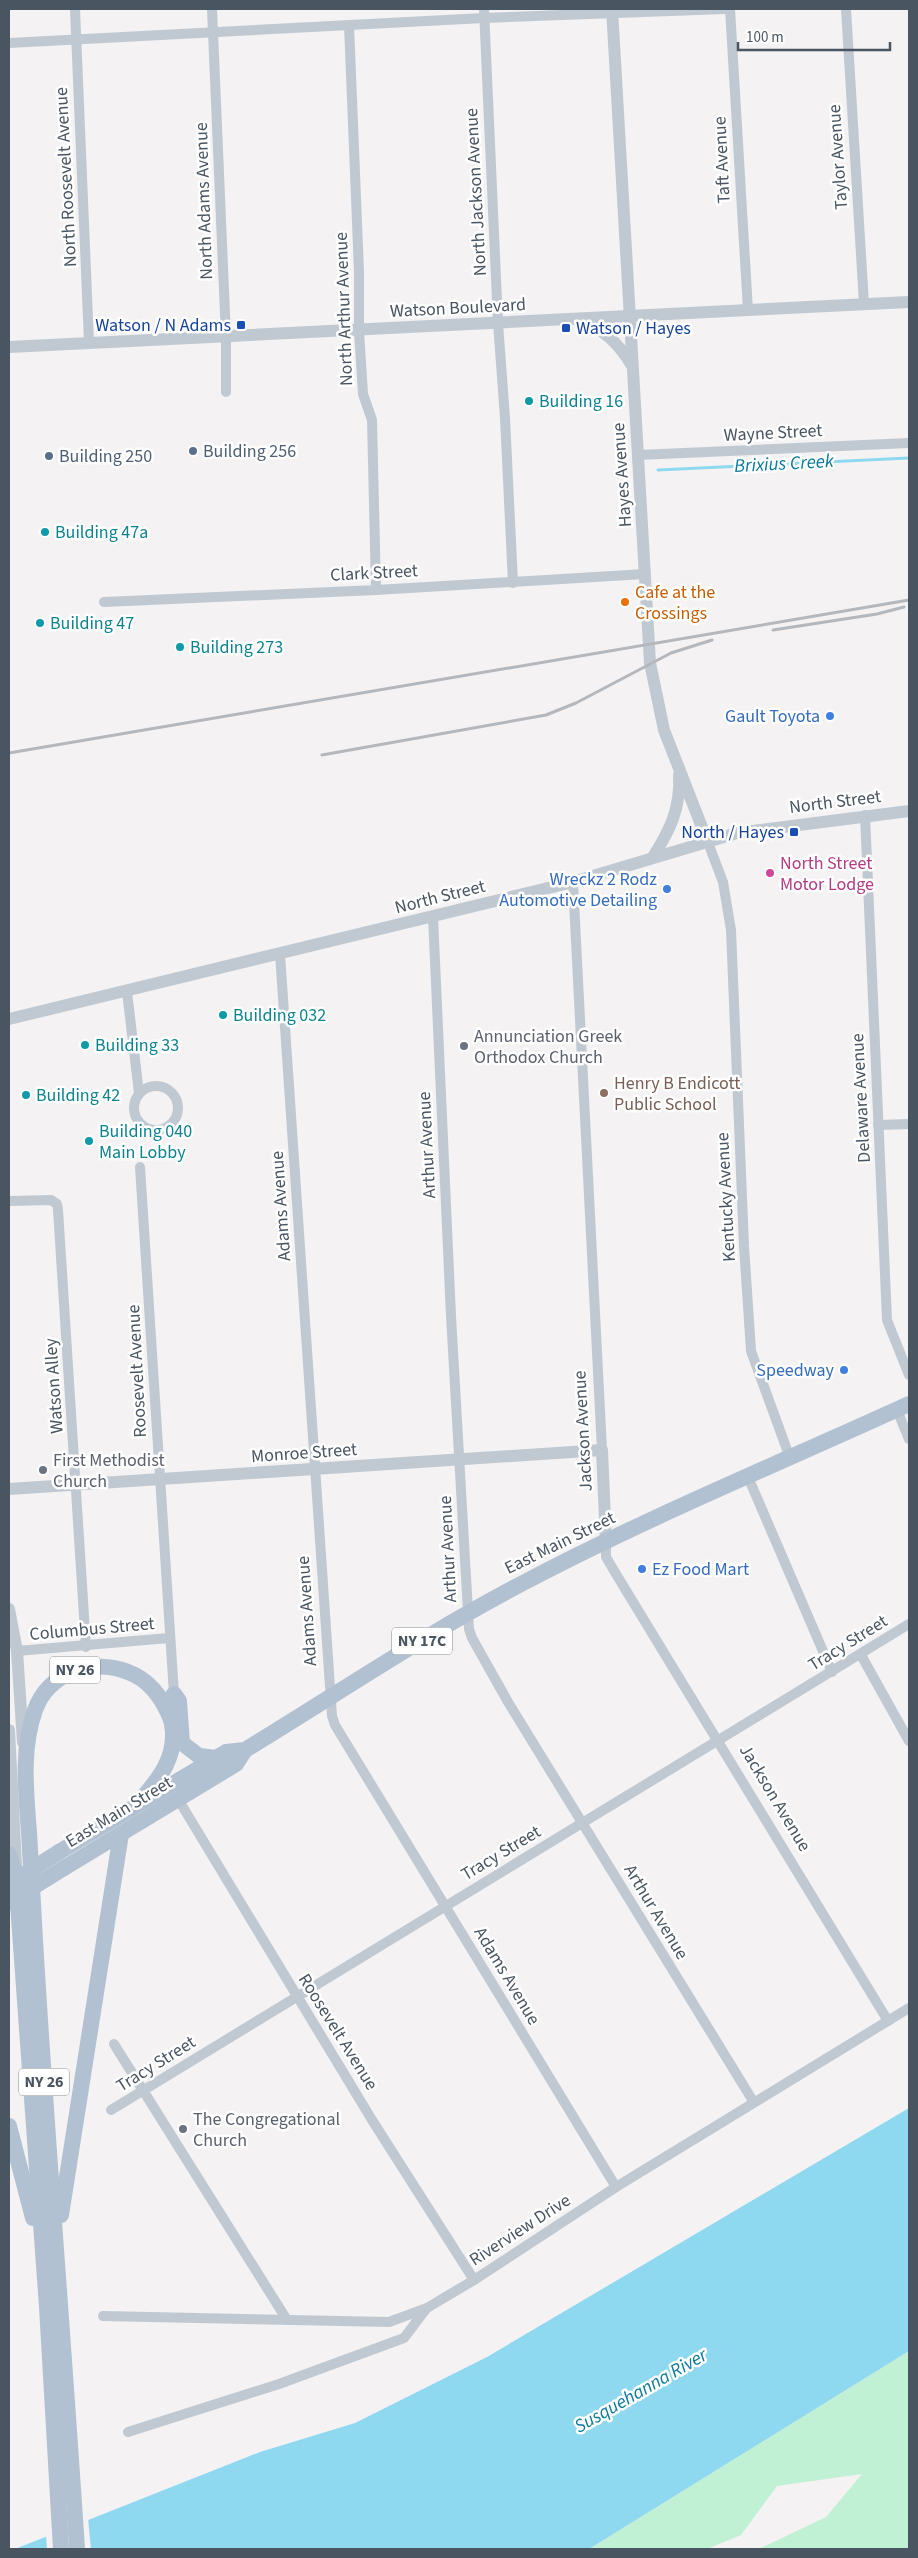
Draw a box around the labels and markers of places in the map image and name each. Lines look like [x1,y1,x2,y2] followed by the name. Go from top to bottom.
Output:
[95,313,231,338] place label: Watson / N Adams
[576,316,691,341] place label: Watson / Hayes
[235,319,247,331] marker: Watson / N Adams
[560,322,572,334] marker: Watson / Hayes
[539,389,623,414] place label: Building 16
[523,395,535,407] marker: Building 16
[203,439,296,464] place label: Building 256
[59,444,152,469] place label: Building 250
[187,445,199,457] marker: Building 256
[43,450,55,462] marker: Building 250
[55,520,148,545] place label: Building 47a
[39,526,51,538] marker: Building 47a
[635,580,715,626] place label: Cafe at the Crossings
[619,596,631,608] marker: Cafe at the Crossings
[50,611,134,636] place label: Building 47
[34,617,46,629] marker: Building 47
[190,635,283,660] place label: Building 273
[174,641,186,653] marker: Building 273
[725,704,820,729] place label: Gault Toyota
[824,710,836,722] marker: Gault Toyota
[681,820,784,845] place label: North / Hayes
[788,826,800,838] marker: North / Hayes
[780,851,874,897] place label: North Street Motor Lodge
[499,867,657,913] place label: Wreckz 2 Rodz Automotive Detailing
[764,867,776,879] marker: North Street Motor Lodge
[661,883,673,895] marker: Wreckz 2 Rodz Automotive Detailing
[233,1003,326,1028] place label: Building 032
[217,1009,229,1021] marker: Building 032
[474,1024,622,1070] place label: Annunciation Greek Orthodox Church
[95,1033,179,1058] place label: Building 33
[79,1039,91,1051] marker: Building 33
[458,1040,470,1052] marker: Annunciation Greek Orthodox Church
[614,1071,740,1117] place label: Henry B Endicott Public School
[36,1083,120,1108] place label: Building 42
[598,1087,610,1099] marker: Henry B Endicott Public School
[20,1089,32,1101] marker: Building 42
[99,1119,192,1165] place label: Building 040 Main Lobby
[83,1135,95,1147] marker: Building 040 Main Lobby
[756,1358,835,1383] place label: Speedway
[838,1364,850,1376] marker: Speedway
[53,1448,165,1494] place label: First Methodist Church
[37,1464,49,1476] marker: First Methodist Church
[652,1557,749,1582] place label: Ez Food Mart
[636,1563,648,1575] marker: Ez Food Mart
[193,2107,340,2153] place label: The Congregational Church
[177,2123,189,2135] marker: The Congregational Church

